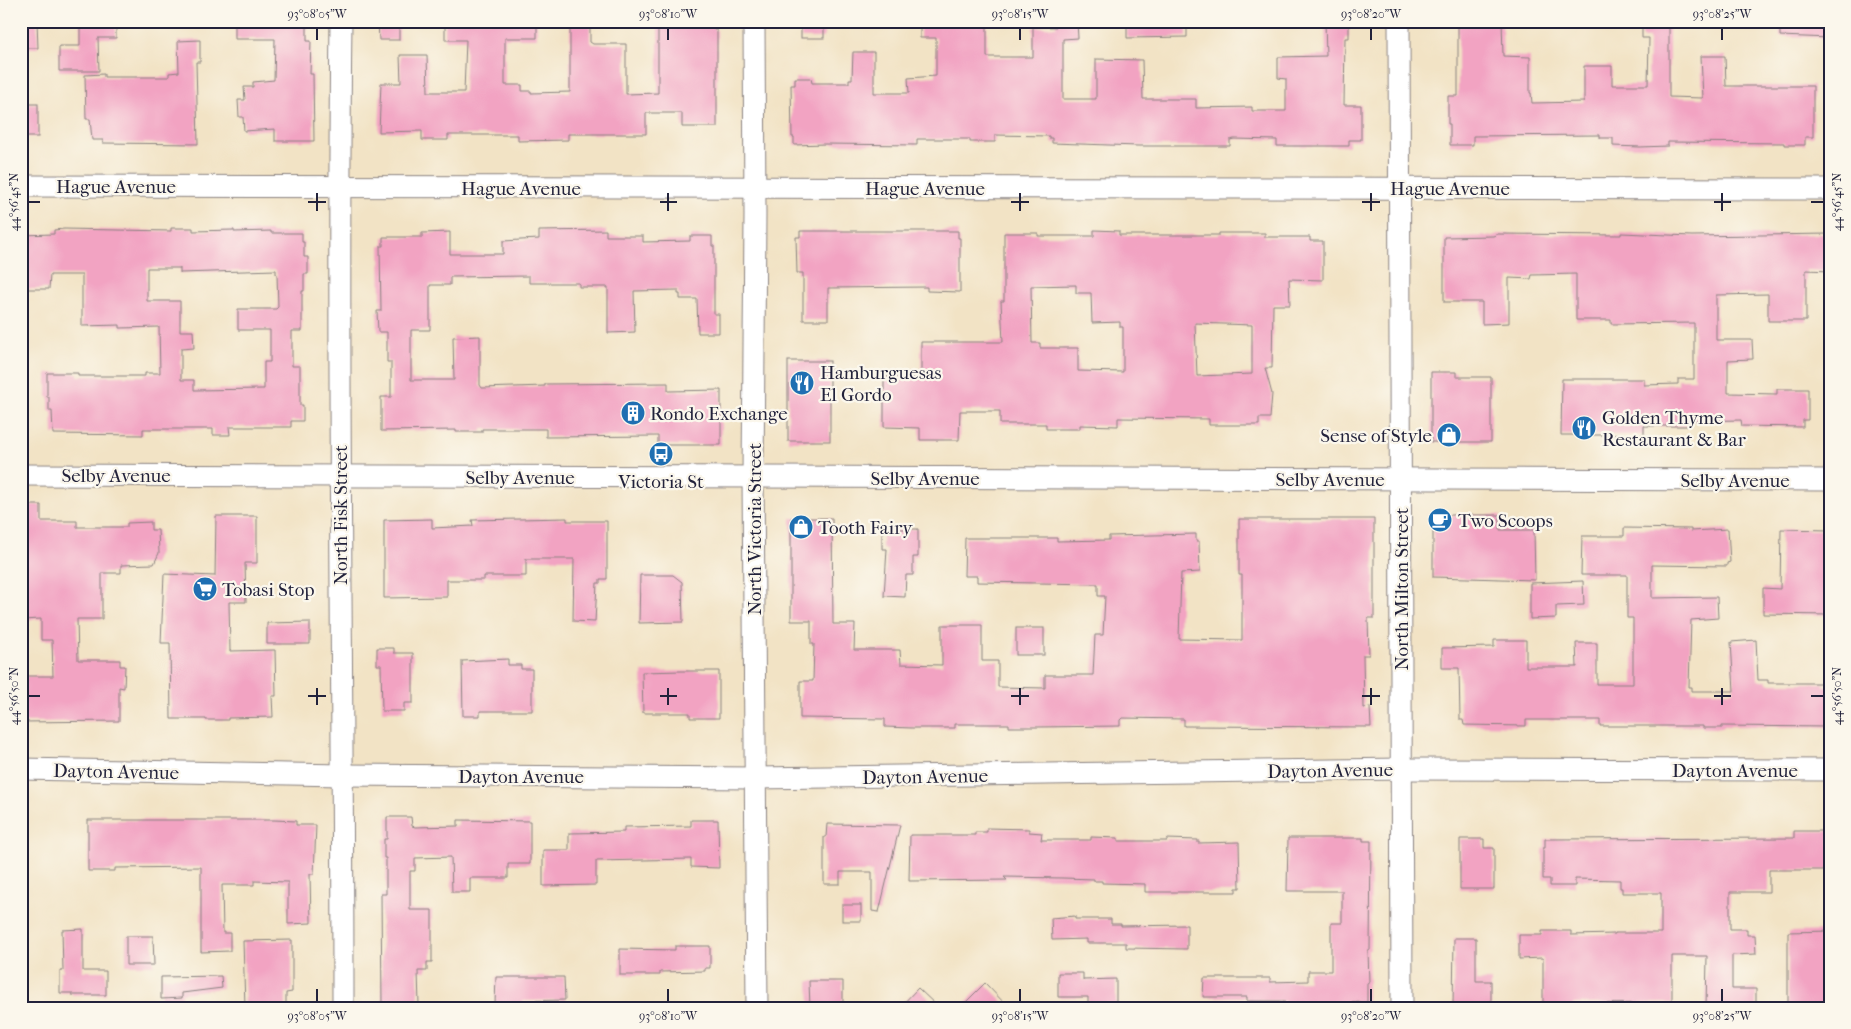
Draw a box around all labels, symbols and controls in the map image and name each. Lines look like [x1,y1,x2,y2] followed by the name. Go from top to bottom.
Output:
[287,7,348,21] text: 93°08'05"W
[639,7,698,21] text: 93°08'10"W
[992,7,1050,21] text: 93°08'15"W
[1341,7,1402,21] text: 93°08'20"W
[1693,7,1753,21] text: 93°08'25"W
[7,173,21,231] text: 44°56'45"N
[1830,173,1844,231] text: 44°56'45"N
[56,176,176,198] street label: Hague Avenue
[461,178,581,200] street label: Hague Avenue
[865,178,985,200] street label: Hague Avenue
[1390,178,1510,200] street label: Hague Avenue
[820,362,941,406] place label: Hamburguesas El Gordo
[789,370,815,396] restaurant icon: Hamburguesas El Gordo
[620,400,646,426] building icon: Rondo Exchange
[650,403,788,425] place label: Rondo Exchange
[1602,407,1747,451] place label: Golden Thyme Restaurant & Bar
[1571,415,1597,441] restaurant icon: Golden Thyme Restaurant & Bar
[1436,422,1462,448] shop icon: Sense of Style
[1320,425,1432,447] place label: Sense of Style
[648,441,674,467] bus stop icon: Victoria St
[744,443,766,615] street label: North Victoria Street
[330,445,352,585] street label: North Fisk Street
[61,465,171,487] street label: Selby Avenue
[465,467,575,489] street label: Selby Avenue
[870,468,980,490] street label: Selby Avenue
[1275,469,1385,491] street label: Selby Avenue
[1680,470,1790,492] street label: Selby Avenue
[617,471,704,493] place label: Victoria St
[1391,507,1413,670] street label: North Milton Street
[1427,507,1453,533] cafe icon: Two Scoops
[1458,510,1553,532] place label: Two Scoops
[788,514,814,540] shop icon: Tooth Fairy
[818,517,913,539] place label: Tooth Fairy
[192,576,218,602] supermarket icon: Tobasi Stop
[222,579,315,601] place label: Tobasi Stop
[7,667,21,725] text: 44°56'50"N
[1830,667,1844,725] text: 44°56'50"N
[1267,759,1393,783] street label: Dayton Avenue
[53,760,179,784] street label: Dayton Avenue
[1672,760,1798,782] street label: Dayton Avenue
[862,765,988,789] street label: Dayton Avenue
[458,766,584,788] street label: Dayton Avenue
[287,1009,348,1023] text: 93°08'05"W
[639,1009,698,1023] text: 93°08'10"W
[992,1009,1050,1023] text: 93°08'15"W
[1341,1009,1402,1023] text: 93°08'20"W
[1693,1009,1753,1023] text: 93°08'25"W

